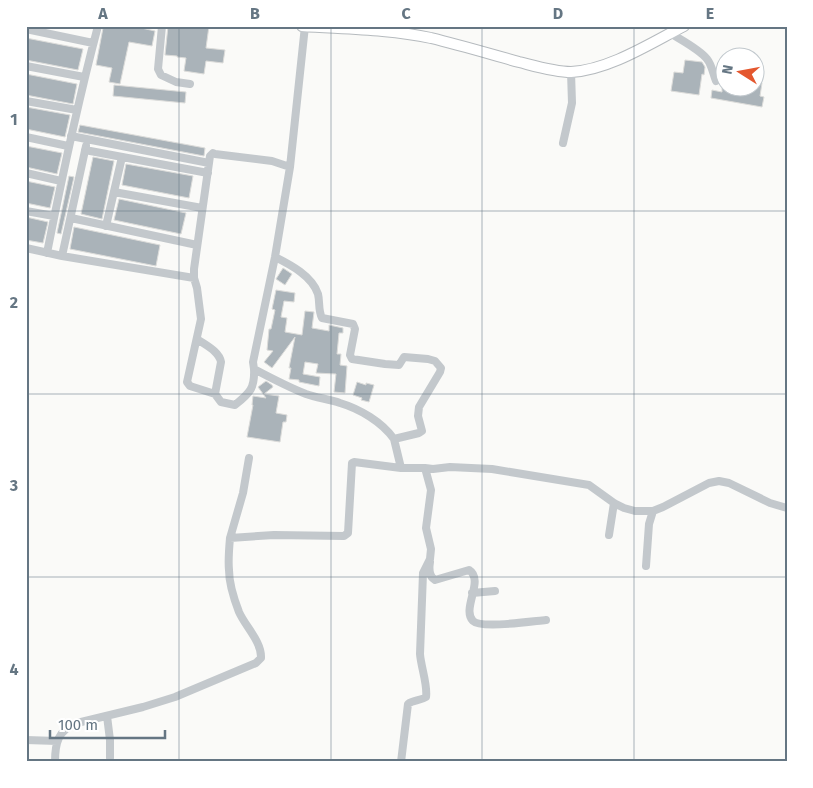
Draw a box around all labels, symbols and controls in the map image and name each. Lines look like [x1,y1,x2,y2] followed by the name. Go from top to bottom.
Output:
[97,4,108,23] text: A
[250,4,260,23] text: B
[401,4,411,23] text: C
[553,4,563,23] text: D
[706,4,714,23] text: E
[716,48,766,98] north arrow
[718,63,737,76] text: N
[10,110,18,129] text: 1
[10,293,18,312] text: 2
[9,476,18,495] text: 3
[9,660,19,679] text: 4
[50,708,165,740] scale bar
[58,716,98,734] text: 100 m

